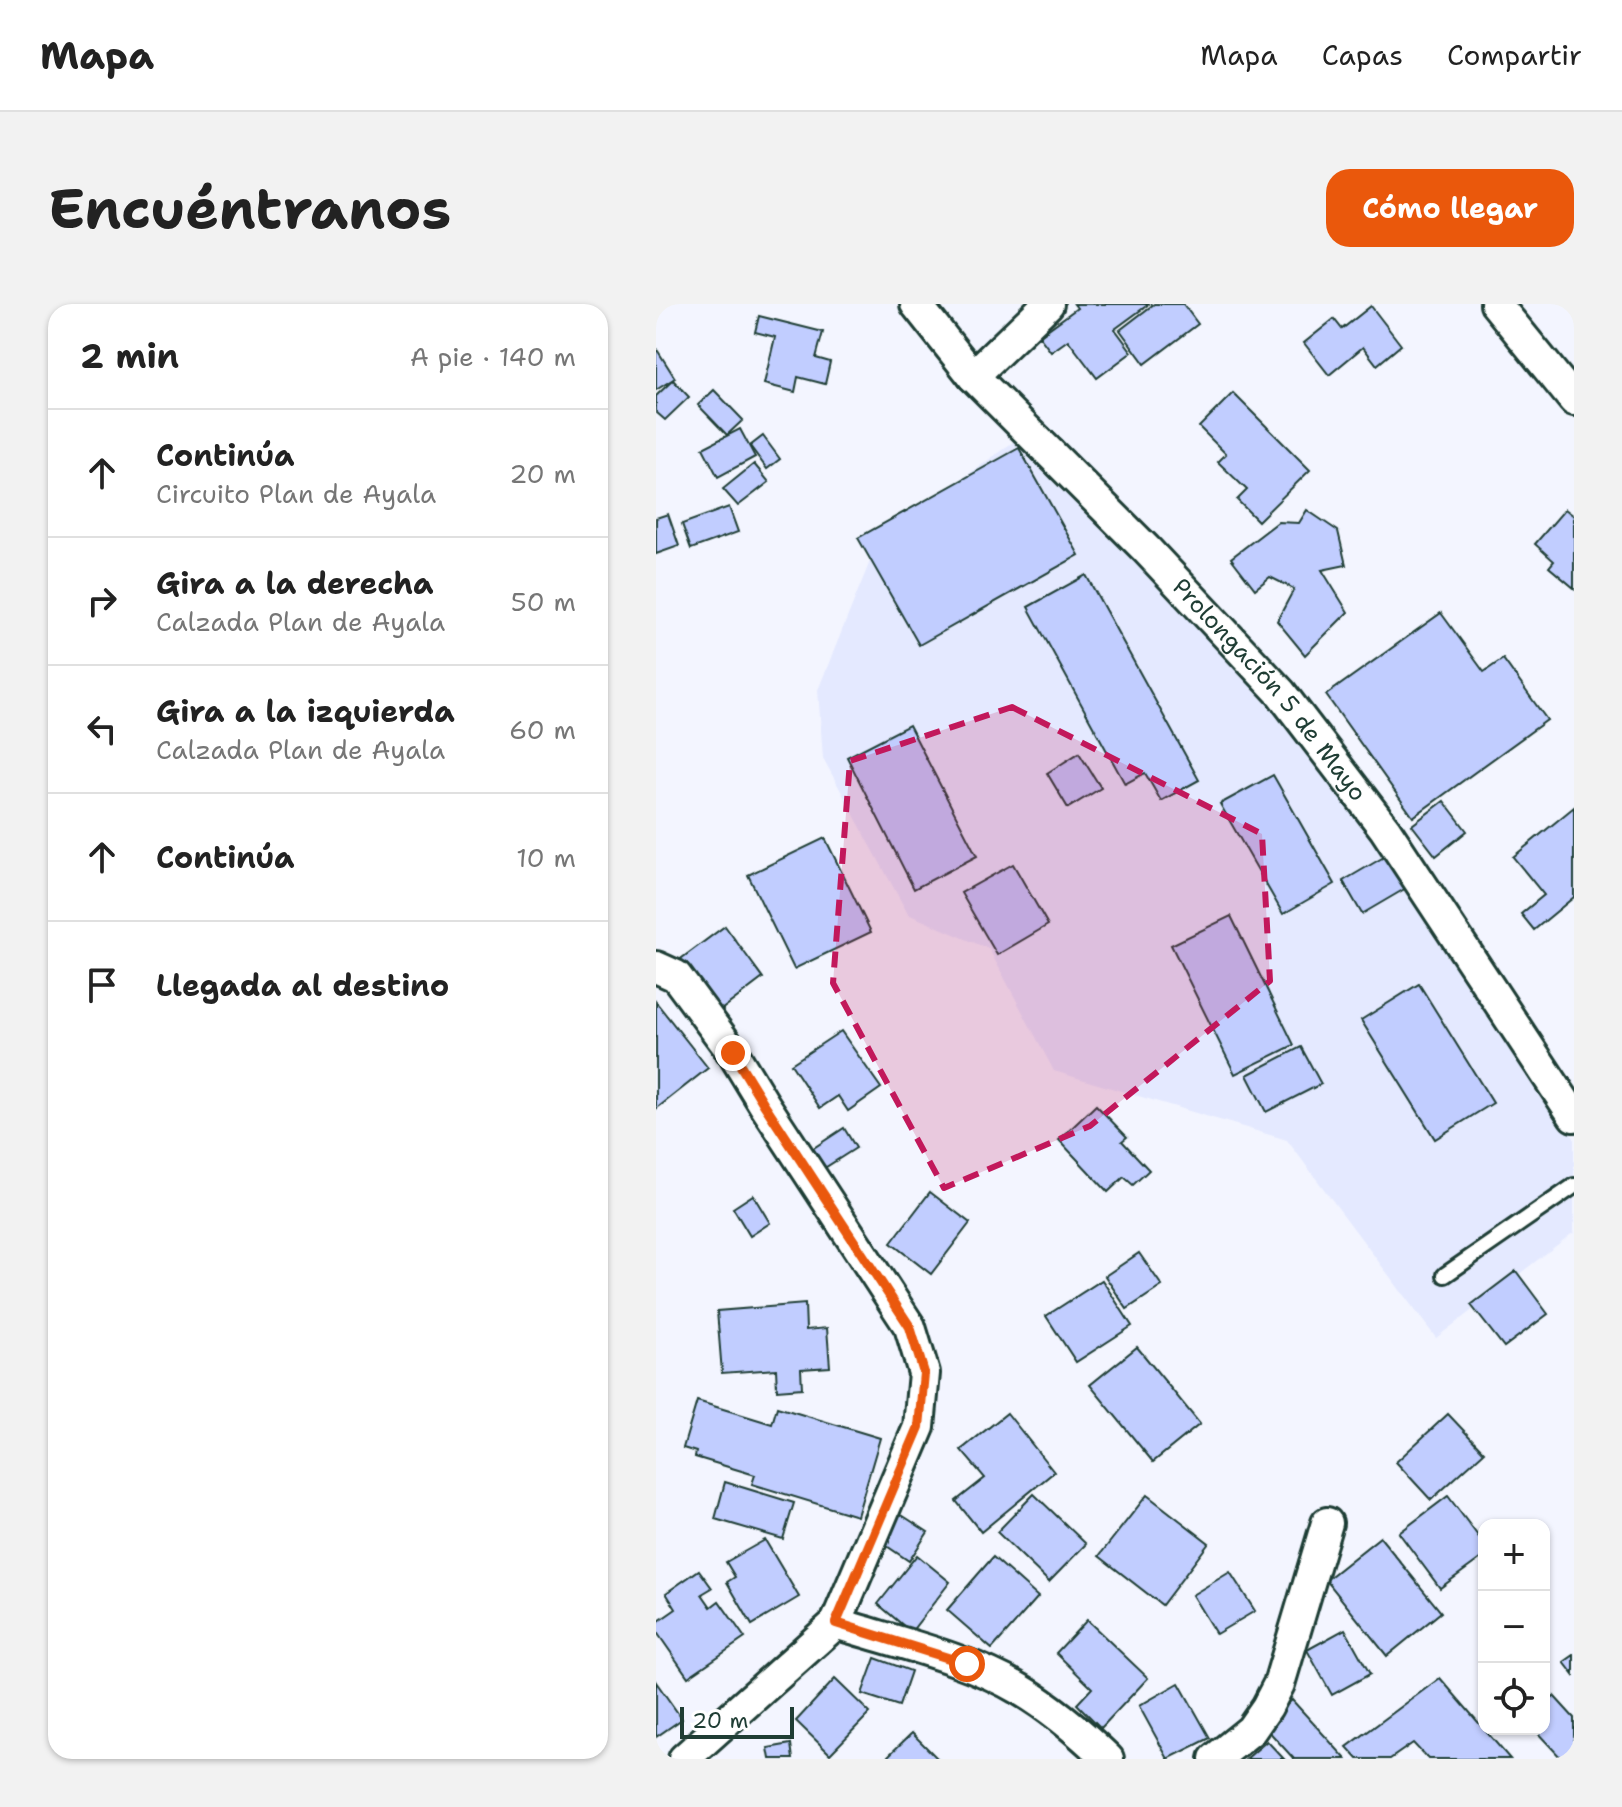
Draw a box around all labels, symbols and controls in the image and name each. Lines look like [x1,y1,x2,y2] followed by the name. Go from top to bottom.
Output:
[40,30,154,81] text: Mapa
[1200,36,1278,74] text: Mapa
[1322,36,1403,74] text: Capas
[1447,36,1582,74] text: Compartir
[1326,169,1574,247] button: Cómo llegar
[48,171,451,246] text: Encuéntranos
[80,333,179,379] text: 2 min
[410,339,576,374] text: A pie · 140 m
[156,435,295,476] text: Continúa
[80,451,124,495] icon: ahead
[509,456,576,491] text: 20 m
[156,476,436,511] text: Circuito Plan de Ayala
[156,563,434,604] text: Gira a la derecha
[1165,571,1374,808] street label: Prolongación 5 de Mayo
[80,579,124,623] icon: right
[511,584,576,619] text: 50 m
[156,604,445,639] text: Calzada Plan de Ayala
[156,691,455,732] text: Gira a la izquierda
[80,707,124,751] icon: left
[509,712,576,747] text: 60 m
[156,732,445,767] text: Calzada Plan de Ayala
[80,835,124,879] icon: ahead
[156,837,295,878] text: Continúa
[516,840,576,875] text: 10 m
[80,963,124,1007] icon: arrive
[156,965,449,1006] text: Llegada al destino
[715,1035,751,1071] route end
[1478,1519,1550,1735] map controls
[1478,1519,1550,1591] button: +
[1478,1591,1550,1663] button: −
[949,1646,985,1682] route start
[1478,1663,1550,1735] button: locate
[680,1703,794,1739] scale bar
[692,1706,749,1735] text: 20 m

